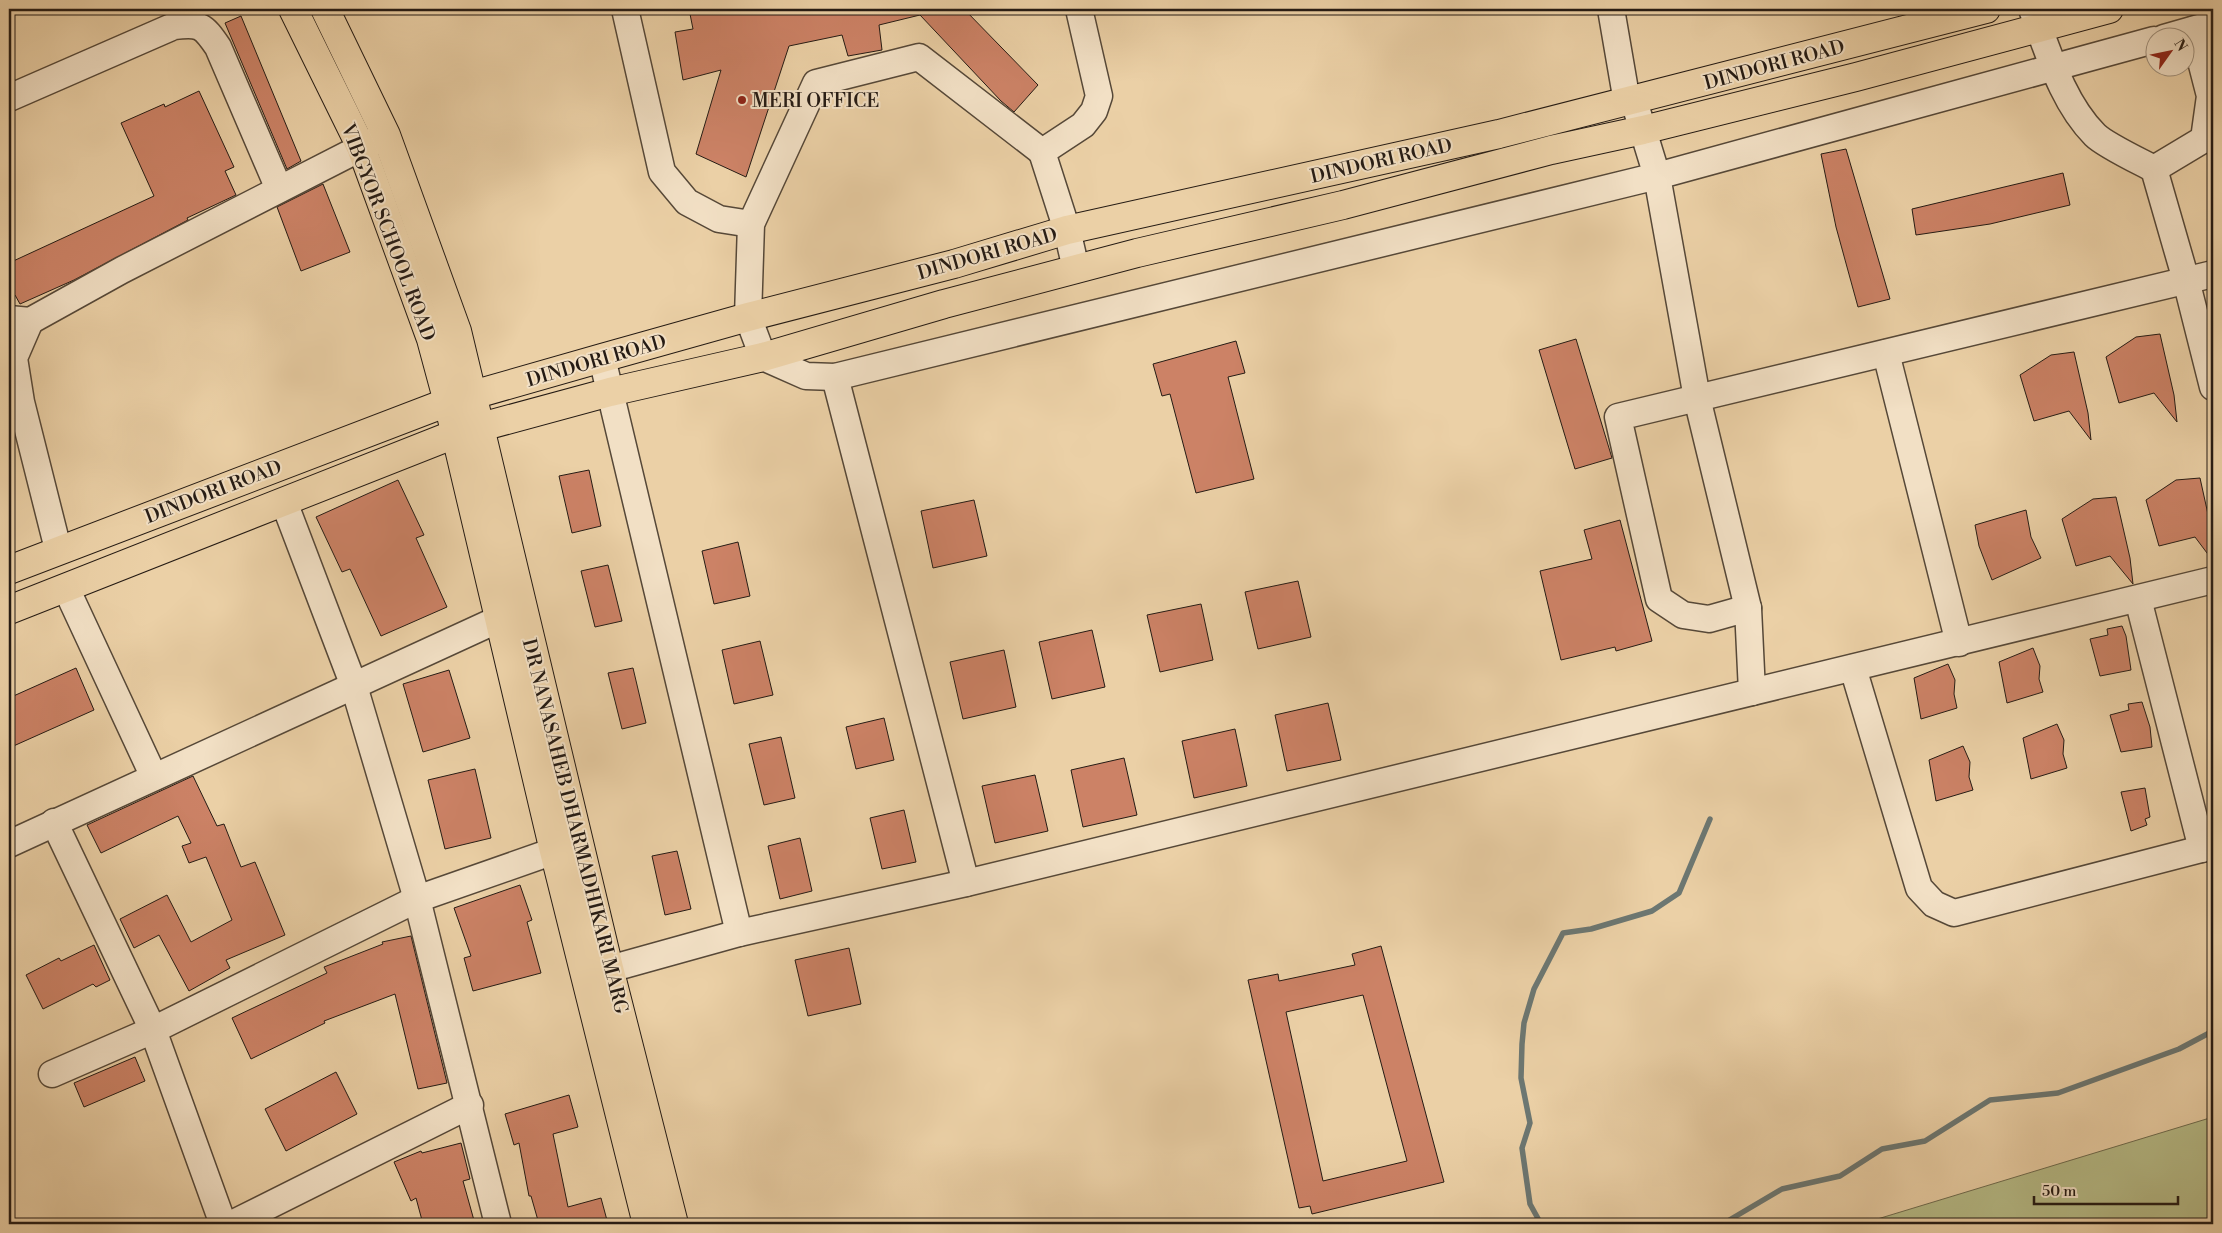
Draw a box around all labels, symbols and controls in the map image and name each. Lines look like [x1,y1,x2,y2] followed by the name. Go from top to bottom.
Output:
[2144,28,2194,78] north arrow
[1701,35,1847,95] street label: DINDORI ROAD
[2169,36,2191,55] text: N
[752,89,879,113] place label: MERI OFFICE
[736,94,748,106] marker: MERI OFFICE
[335,119,441,344] street label: VIBGYOR SCHOOL ROAD
[1308,133,1454,189] street label: DINDORI ROAD
[914,222,1060,285] street label: DINDORI ROAD
[523,329,669,392] street label: DINDORI ROAD
[142,455,285,529] street label: DINDORI ROAD
[517,636,633,1016] street label: DR NANASAHEB DHARMADHIKARI MARG
[2034,1173,2178,1205] scale bar
[2042,1182,2076,1201] text: 50 m

